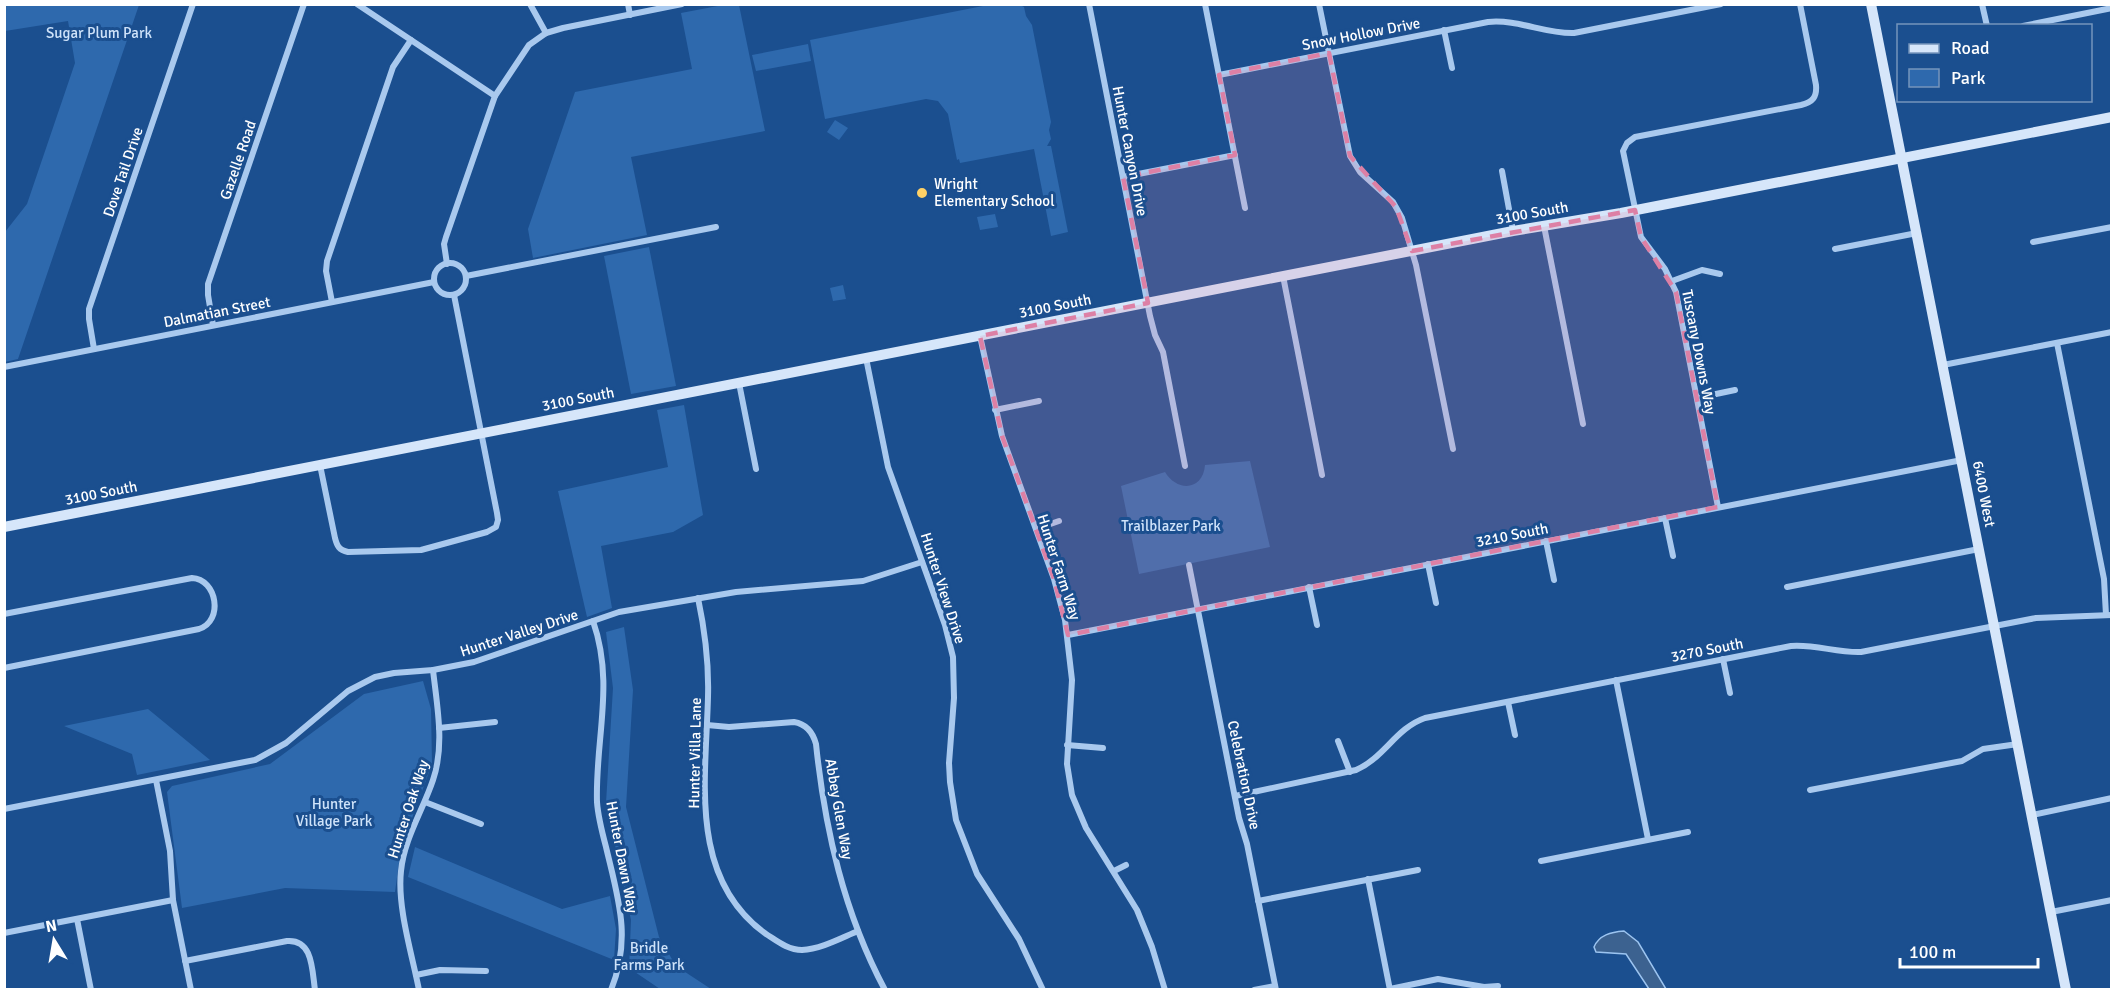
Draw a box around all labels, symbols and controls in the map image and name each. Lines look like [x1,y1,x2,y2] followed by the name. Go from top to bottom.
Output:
[1300,14,1422,54] street label: Snow Hollow Drive
[46,24,152,42] park label: Sugar Plum Park
[1897,24,2092,102] legend
[1951,37,1990,59] text: Road
[1951,67,1986,89] text: Park
[1109,84,1151,218] street label: Hunter Canyon Drive
[216,118,260,202] street label: Gazelle Road
[99,125,147,219] street label: Dove Tail Drive
[934,175,1055,210] place label: Wright Elementary School
[915,186,929,200] marker: Wright Elementary School
[1494,198,1570,228] street label: 3100 South
[1678,288,1720,416] street label: Tuscany Downs Way
[1017,290,1093,322] street label: 3100 South
[162,293,272,331] street label: Dalmatian Street
[540,383,616,415] street label: 3100 South
[1969,459,1999,529] street label: 6400 West
[63,477,139,509] street label: 3100 South
[1033,512,1085,622] street label: Hunter Farm Way
[1121,517,1221,535] park label: Trailblazer Park
[1474,519,1550,551] street label: 3210 South
[917,530,969,646] street label: Hunter View Drive
[458,605,580,661] street label: Hunter Valley Drive
[1669,634,1745,666] street label: 3270 South
[685,697,705,809] street label: Hunter Villa Lane
[1224,719,1264,831] street label: Celebration Drive
[384,757,432,861] street label: Hunter Oak Way
[821,757,857,861] street label: Abbey Glen Way
[296,795,373,830] park label: Hunter Village Park
[602,799,642,915] street label: Hunter Dawn Way
[24,910,84,970] north arrow
[44,915,59,937] text: N
[1900,931,2038,969] scale bar
[613,939,685,974] park label: Bridle Farms Park
[1909,941,1956,963] text: 100 m

